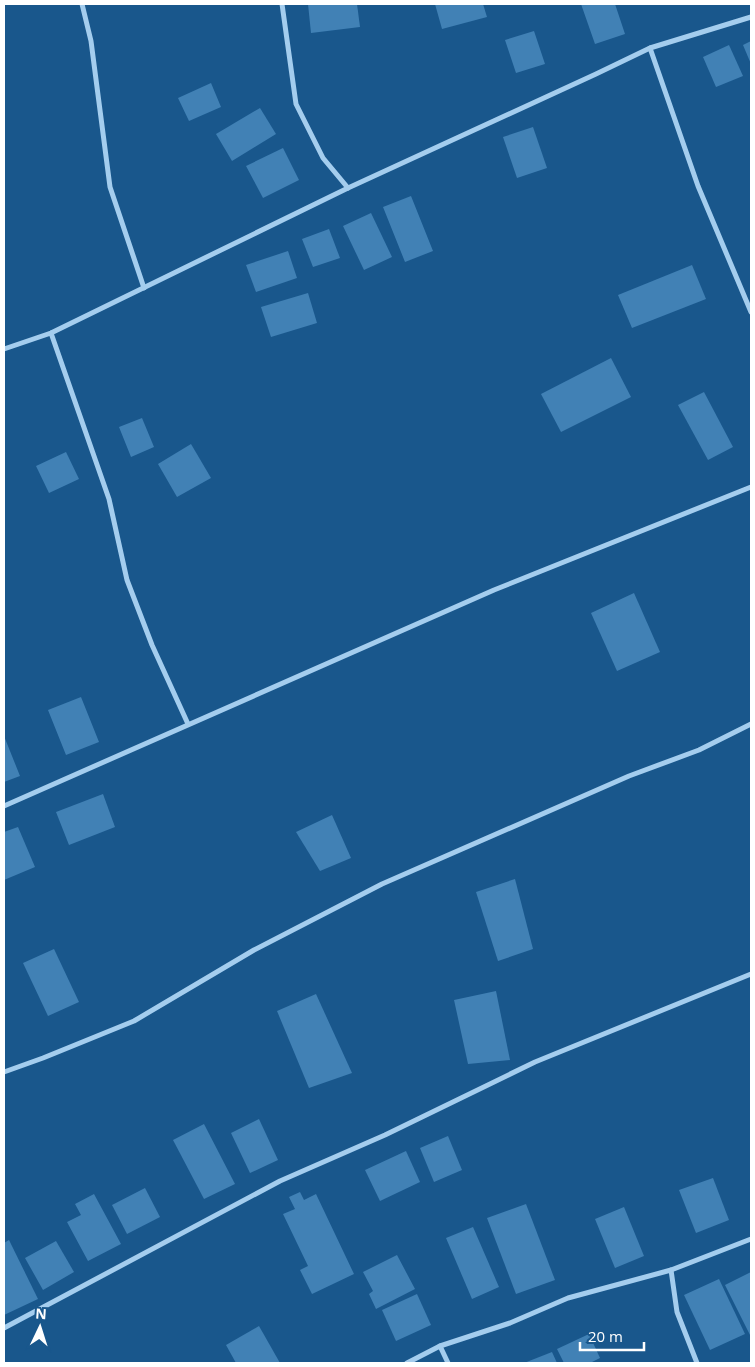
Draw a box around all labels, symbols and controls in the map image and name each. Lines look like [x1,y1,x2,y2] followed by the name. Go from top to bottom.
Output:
[15,1302,65,1352] north arrow
[35,1304,47,1323] text: N
[580,1320,644,1352] scale bar
[588,1326,623,1346] text: 20 m

